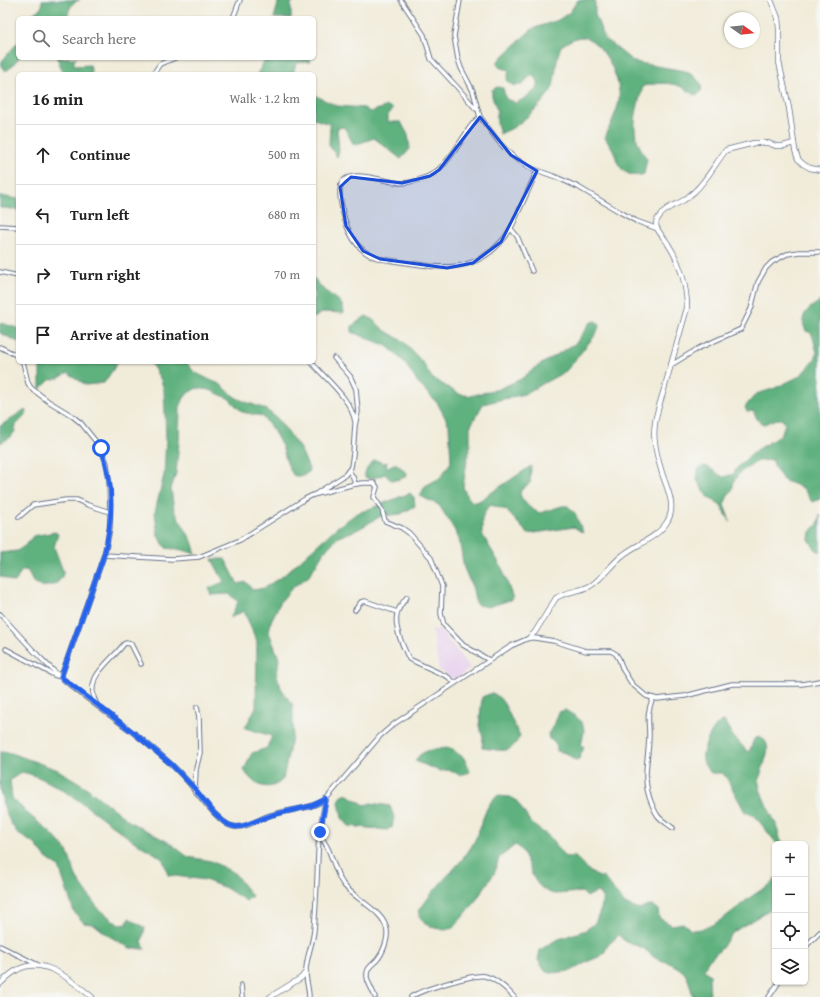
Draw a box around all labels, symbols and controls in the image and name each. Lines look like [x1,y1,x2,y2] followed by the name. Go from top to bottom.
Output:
[724,12,760,48] north arrow
[16,16,316,60] search box
[30,27,52,49] icon: search
[62,28,136,49] text: Search here
[32,86,83,111] text: 16 min
[229,89,300,108] text: Walk · 1.2 km
[32,144,54,166] icon: ahead
[70,144,131,165] text: Continue
[268,145,300,164] text: 500 m
[32,204,54,226] icon: left
[70,204,129,225] text: Turn left
[268,205,300,224] text: 680 m
[32,264,54,286] icon: right
[70,264,141,285] text: Turn right
[274,265,300,284] text: 70 m
[32,324,54,346] icon: arrive
[70,324,209,345] text: Arrive at destination
[92,439,110,457] route start
[311,823,329,841] route end
[772,841,808,985] map controls
[772,841,808,877] button: +
[772,877,808,913] button: −
[772,913,808,949] button: locate
[772,949,808,985] button: layers

